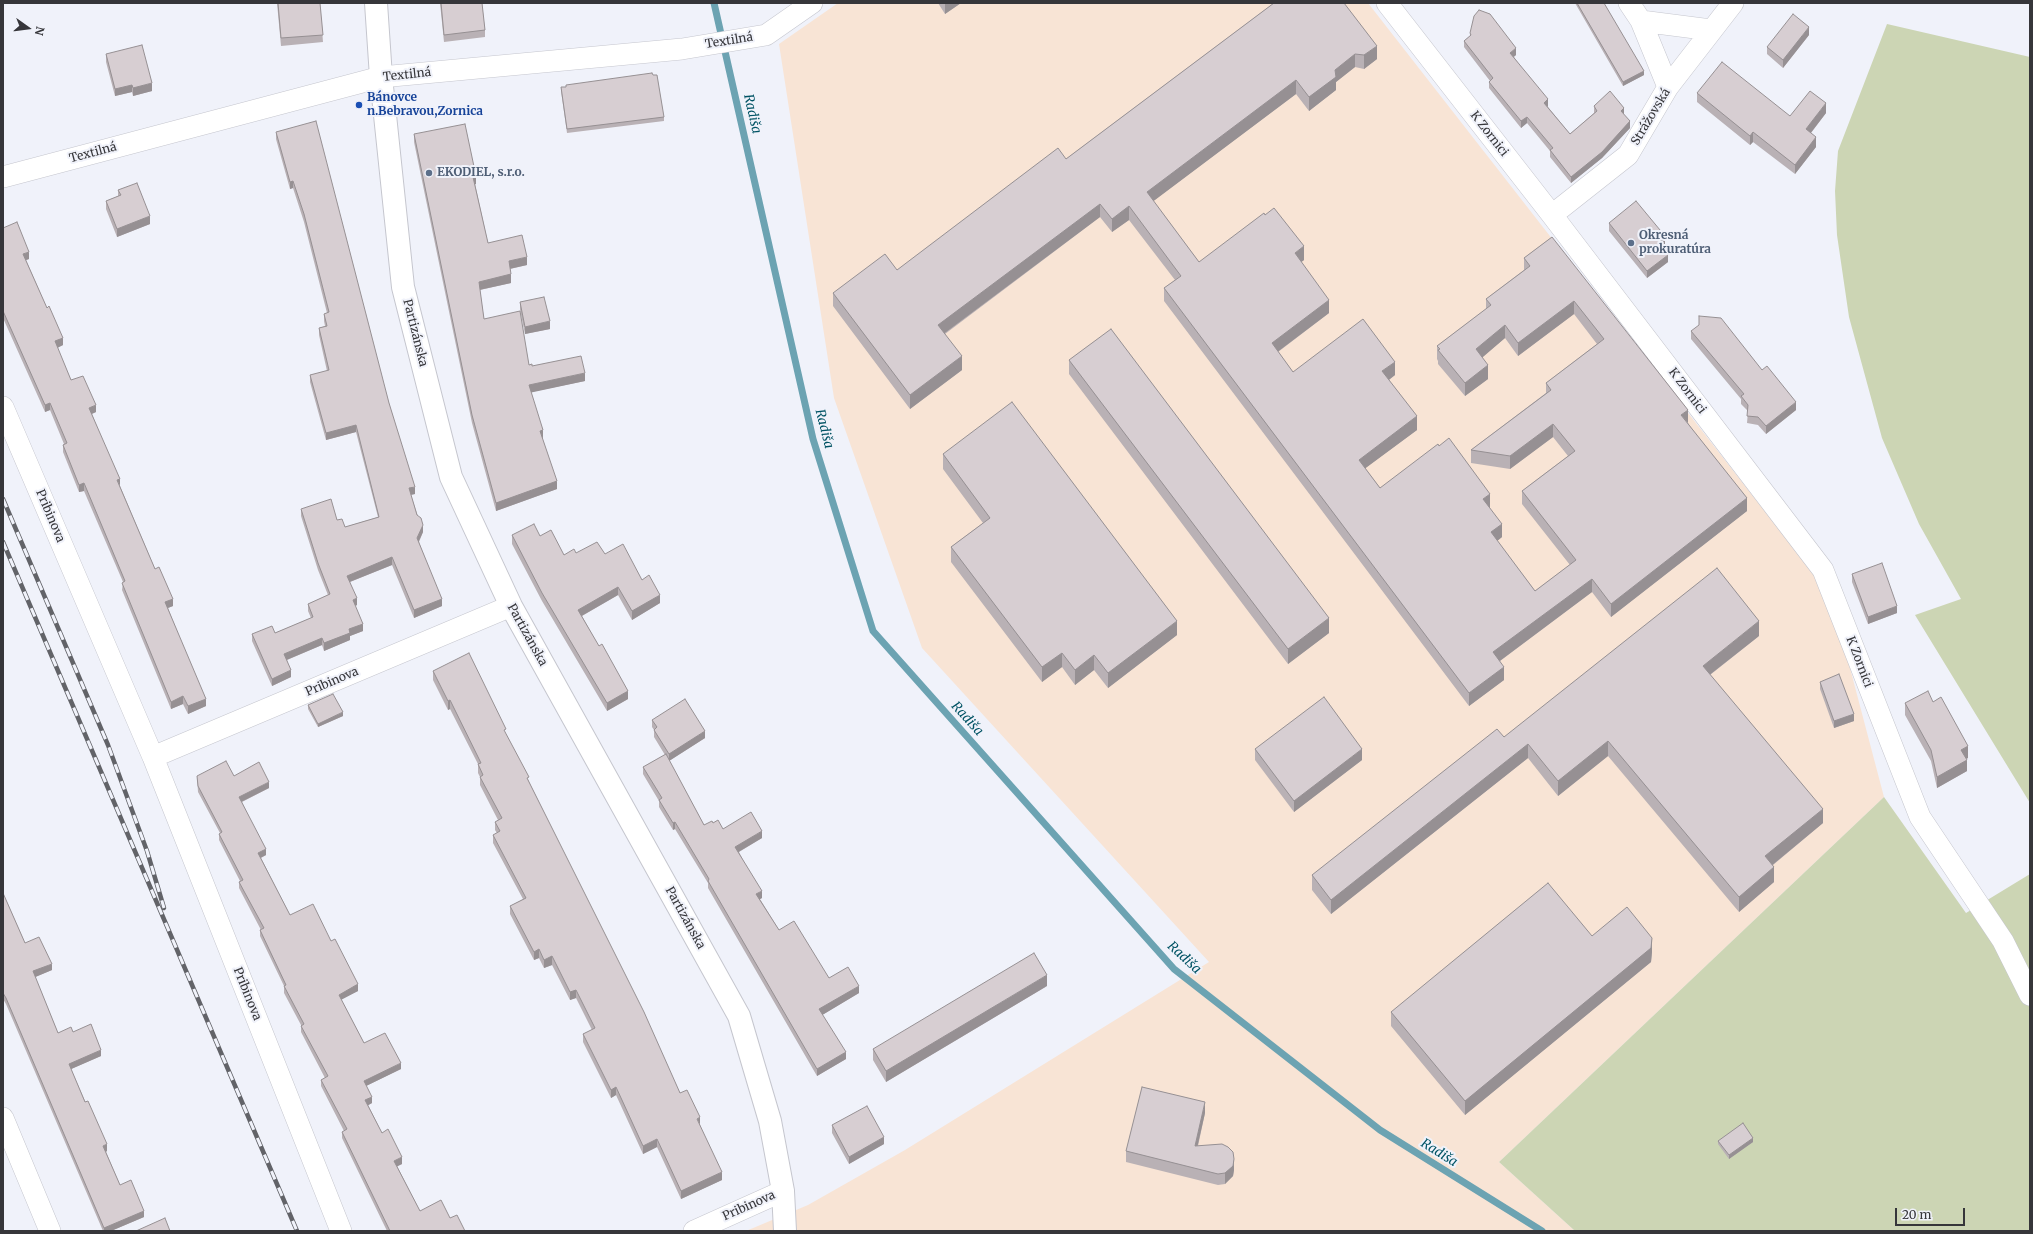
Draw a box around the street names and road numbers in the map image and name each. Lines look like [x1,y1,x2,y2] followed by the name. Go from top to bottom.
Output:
[704,30,754,52] street label: Textilná
[382,65,432,85] street label: Textilná
[1628,86,1674,148] street label: Strážovská
[1467,109,1511,159] street label: K Zornici
[68,140,118,166] street label: Textilná
[400,298,430,368] street label: Partizánska
[1665,365,1709,417] street label: K Zornici
[32,487,68,545] street label: Pribinova
[504,601,550,669] street label: Partizánska
[1843,635,1875,689] street label: K Zornici
[303,664,361,700] street label: Pribinova
[662,884,708,952] street label: Partizánska
[230,965,264,1023] street label: Pribinova
[721,1188,777,1224] street label: Pribinova

